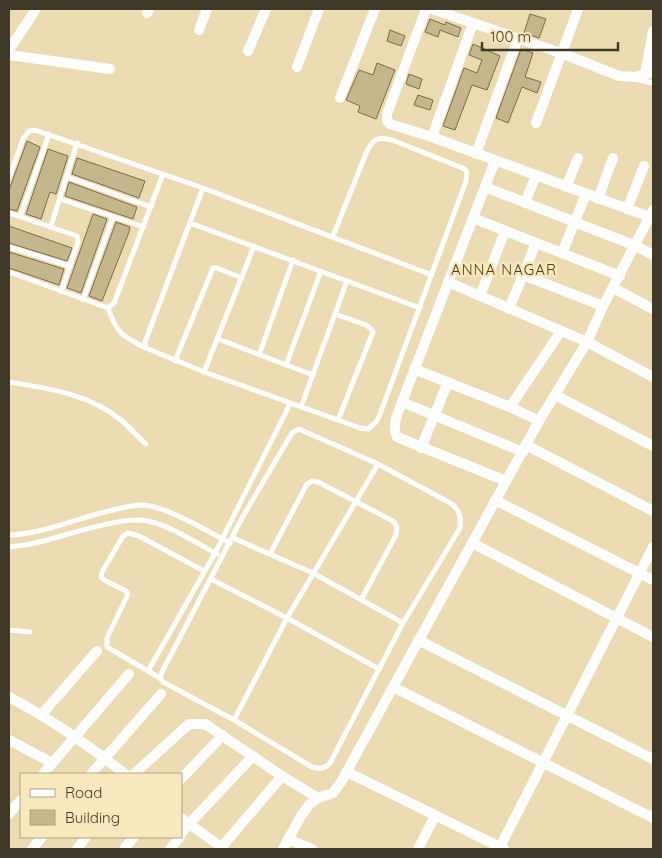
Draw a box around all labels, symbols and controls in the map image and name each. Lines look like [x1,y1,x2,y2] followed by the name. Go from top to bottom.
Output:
[482,20,618,52] scale bar
[490,27,531,46] text: 100 m
[451,260,557,279] district label: ANNA NAGAR
[20,773,182,838] legend
[65,783,102,802] text: Road
[65,808,120,827] text: Building

